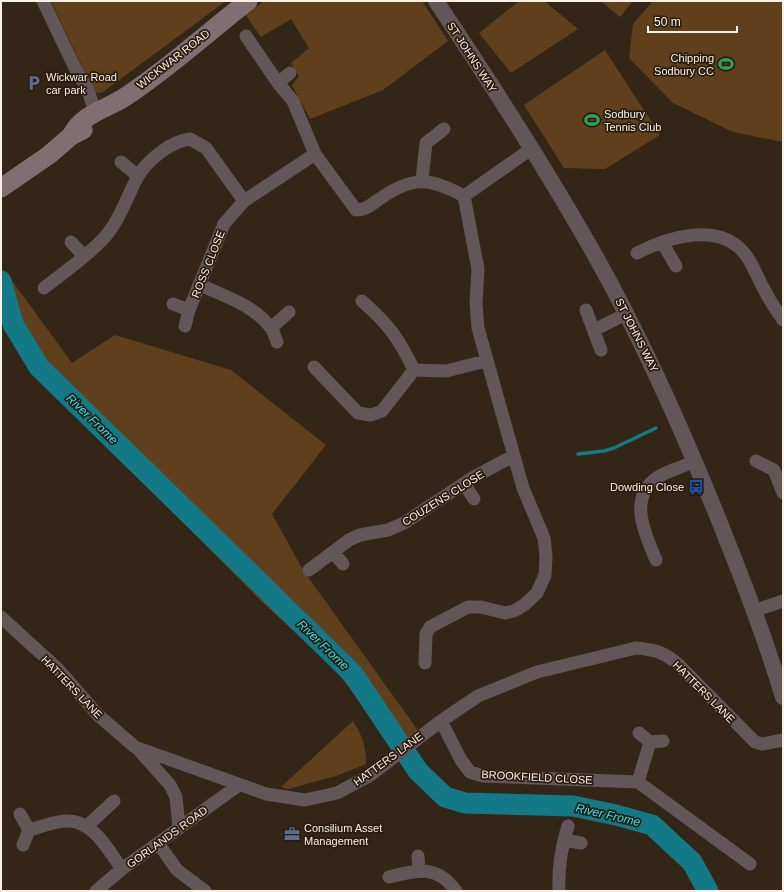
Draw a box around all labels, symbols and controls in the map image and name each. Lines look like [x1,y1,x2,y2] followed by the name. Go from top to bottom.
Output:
[648,8,737,34] scale bar
[654,15,681,29] text: 50 m
[445,20,499,95] street label: ST JOHNS WAY
[134,27,212,91] street label: WICKWAR ROAD
[654,52,714,77] place label: Chipping Sodbury CC
[717,55,735,73] sports icon: Chipping Sodbury CC
[46,71,117,96] place label: Wickwar Road car park
[25,74,43,92] parking icon: Wickwar Road car park
[604,108,661,133] place label: Sodbury Tennis Club
[583,111,601,129] sports icon: Sodbury Tennis Club
[189,229,227,299] street label: ROSS CLOSE
[613,296,661,374] street label: ST JOHNS WAY
[63,391,121,447] water label: River Frome
[400,468,486,528] street label: COUZENS CLOSE
[687,478,705,496] bus stop icon: Dowding Close
[610,481,684,493] place label: Dowding Close
[294,617,352,673] water label: River Frome
[39,653,105,721] street label: HATTERS LANE
[671,659,737,725] street label: HATTERS LANE
[351,730,425,788] street label: HATTERS LANE
[481,768,593,786] street label: BROOKFIELD CLOSE
[574,801,642,829] water label: River Frome
[124,804,210,870] street label: GORLANDS ROAD
[304,822,382,847] place label: Consilium Asset Management
[283,825,301,843] office icon: Consilium Asset Management

